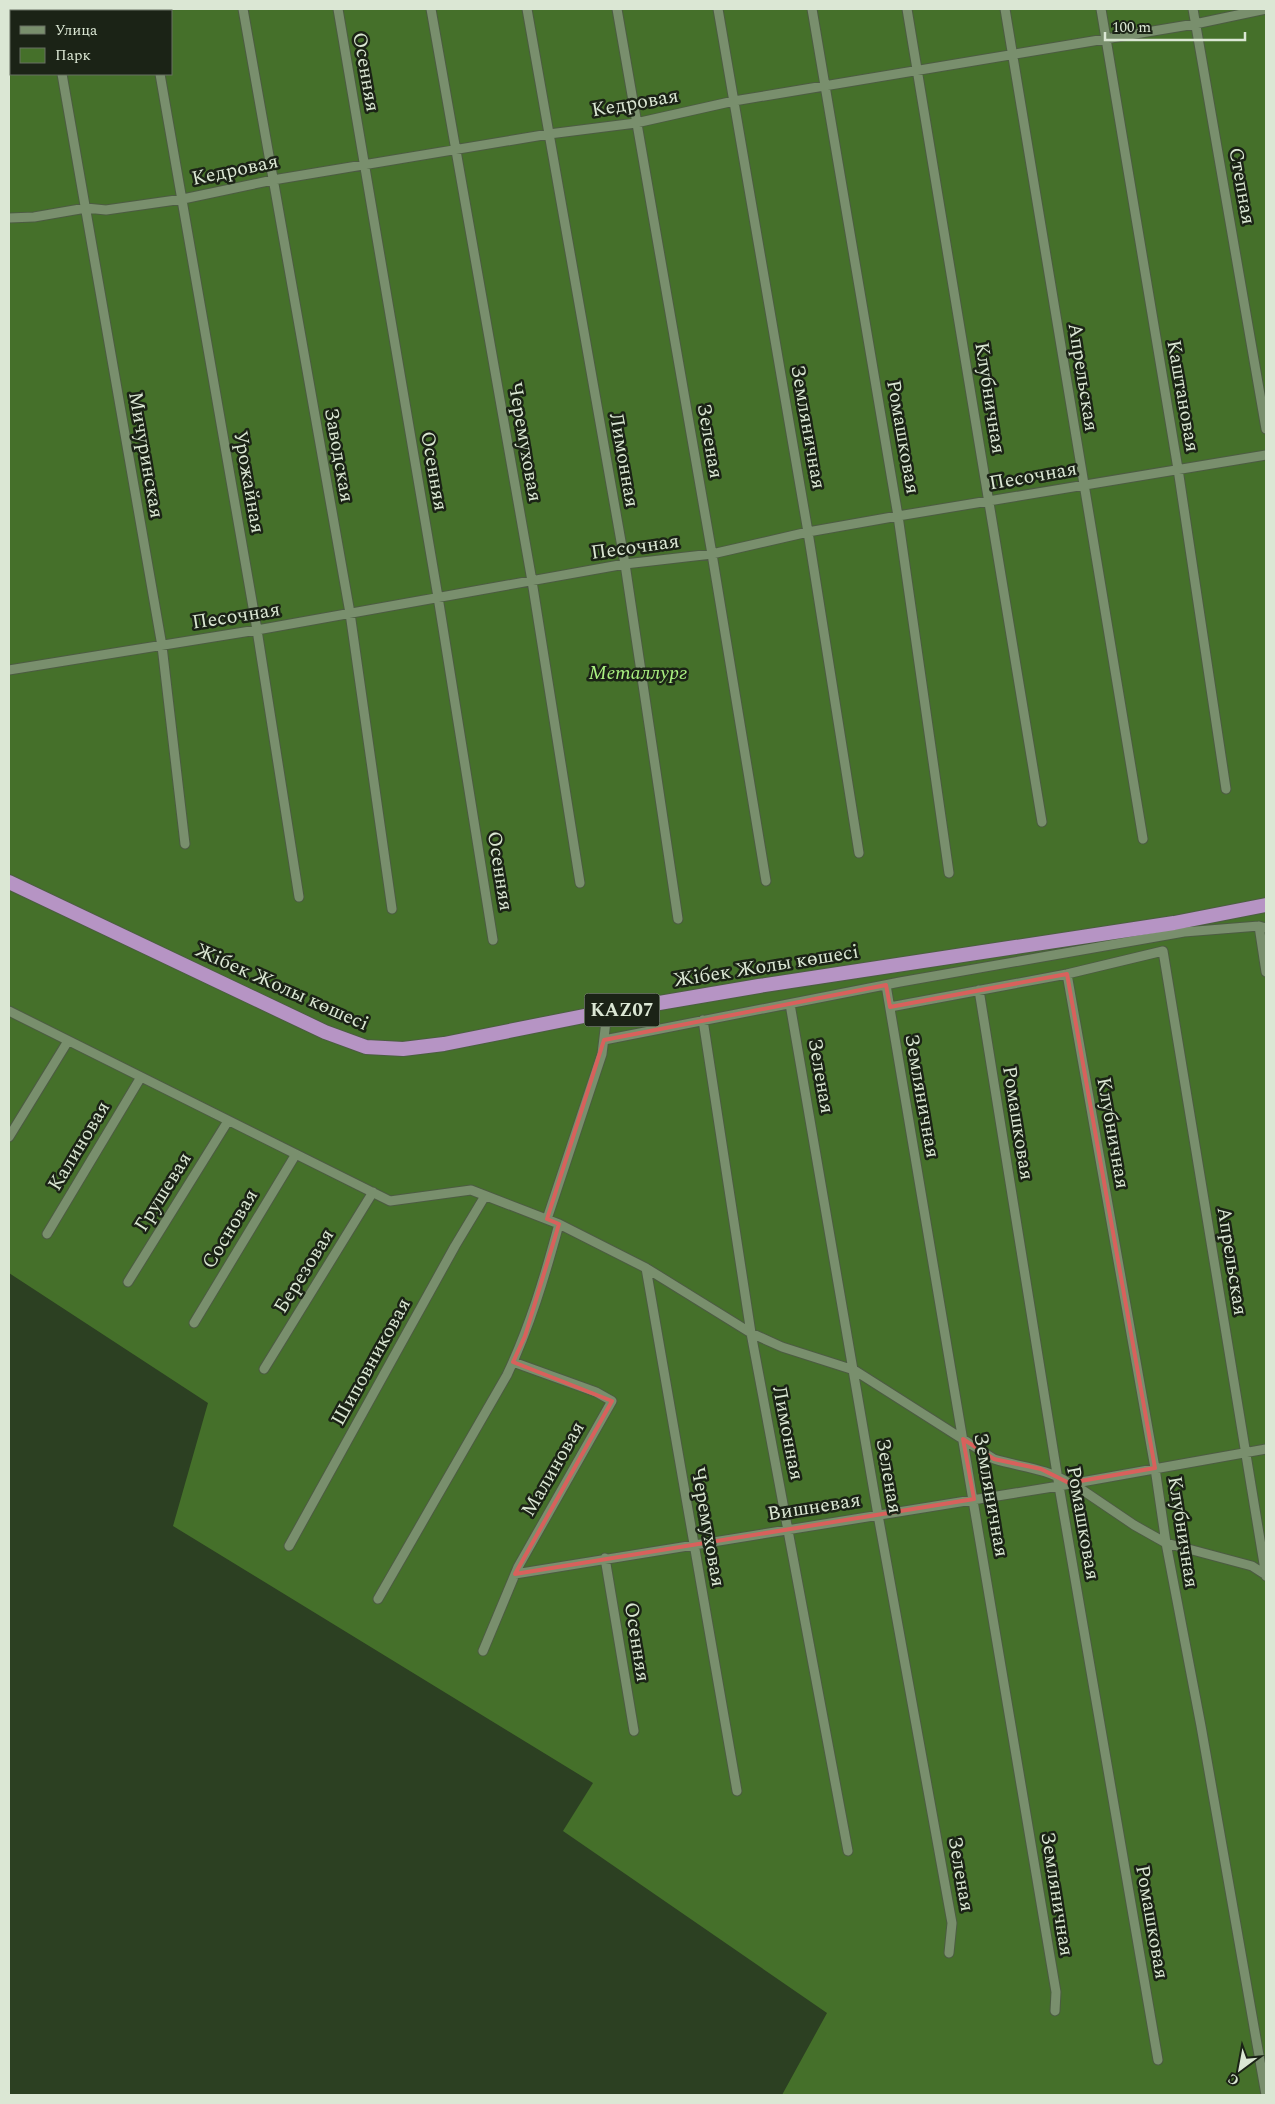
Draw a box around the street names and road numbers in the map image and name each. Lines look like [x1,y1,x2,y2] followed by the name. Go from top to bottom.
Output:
[344,30,388,114] street label: Осенняя
[589,81,681,125] street label: Кедровая
[1220,145,1264,227] street label: Степная
[189,146,281,194] street label: Кедровая
[1060,321,1106,433] street label: Апрельская
[1158,338,1208,454] street label: Каштановая
[966,340,1014,456] street label: Клубничная
[782,363,834,491] street label: Земляничная
[878,378,928,496] street label: Ромашковая
[500,380,550,504] street label: Черемуховая
[120,389,172,521] street label: Мичуринская
[689,401,731,481] street label: Зеленая
[316,406,362,504] street label: Заводская
[601,410,647,510] street label: Лимонная
[225,428,273,536] street label: Урожайная
[412,429,456,513] street label: Осенняя
[987,454,1079,498] street label: Песочная
[589,526,681,568] street label: Песочная
[190,594,282,638] street label: Песочная
[479,829,521,913] street label: Осенняя
[190,935,374,1039] street label: Жібек Жолы көшесі
[671,937,861,995] street label: Жібек Жолы көшесі
[584,994,660,1026] road number: KAZ07
[896,1032,948,1160] street label: Земляничная
[800,1036,842,1116] street label: Зеленая
[994,1064,1042,1182] street label: Ромашковая
[1088,1075,1138,1191] street label: Клубничная
[40,1095,118,1197] street label: Калиновая
[127,1146,199,1238] street label: Грушевая
[194,1183,266,1275] street label: Сосновая
[1209,1205,1255,1317] street label: Апрельская
[266,1223,342,1319] street label: Березовая
[323,1293,419,1431] street label: Шиповниковая
[764,1383,812,1483] street label: Лимонная
[514,1416,592,1522] street label: Малиновая
[965,1431,1017,1559] street label: Земляничная
[868,1436,910,1516] street label: Зеленая
[1058,1464,1108,1582] street label: Ромашковая
[683,1465,733,1589] street label: Черемуховая
[1159,1474,1207,1590] street label: Клубничная
[765,1485,863,1529] street label: Вишневая
[616,1600,658,1684] street label: Осенняя
[1032,1830,1082,1958] street label: Земляничная
[940,1834,982,1914] street label: Зеленая
[1127,1863,1177,1981] street label: Ромашковая

